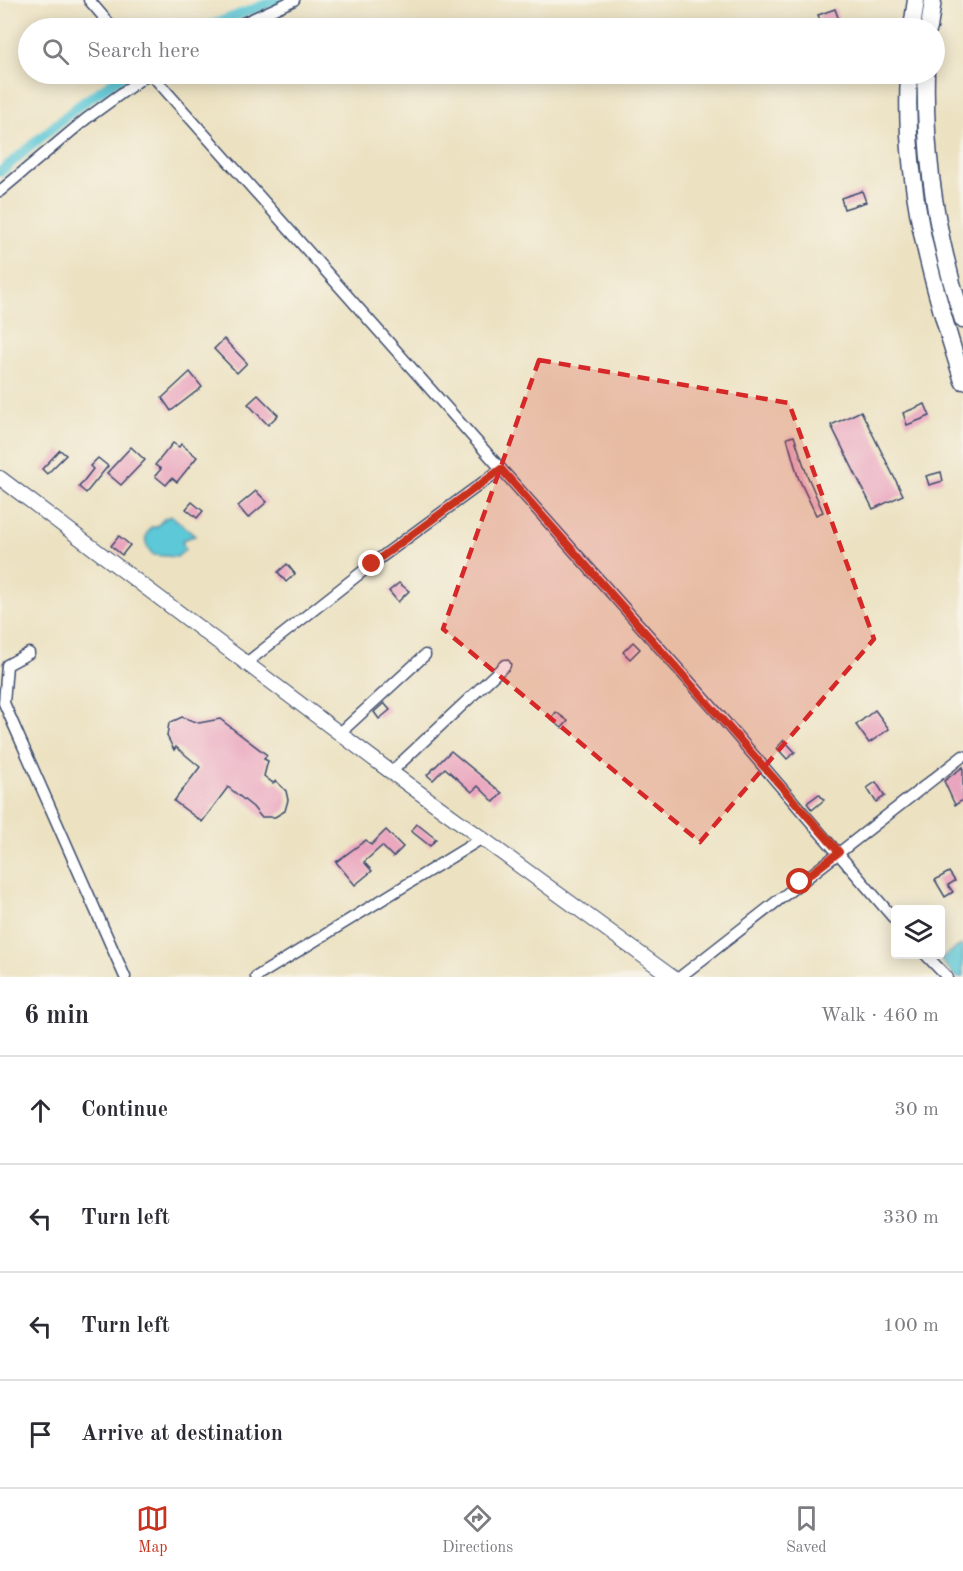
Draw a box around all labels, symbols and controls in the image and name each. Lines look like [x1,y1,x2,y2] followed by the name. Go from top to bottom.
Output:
[18,18,945,84] search box
[39,35,72,68] icon: search
[87,40,200,62] text: Search here
[358,550,384,576] route end
[786,868,812,894] route start
[891,905,945,959] map controls
[891,905,945,959] button: layers
[24,1003,89,1029] text: 6 min
[820,1006,939,1026] text: Walk · 460 m
[24,1094,57,1127] icon: ahead
[81,1099,168,1121] text: Continue
[894,1100,939,1120] text: 30 m
[24,1202,57,1235] icon: left
[81,1207,170,1229] text: Turn left
[883,1208,939,1228] text: 330 m
[24,1310,57,1343] icon: left
[81,1315,170,1337] text: Turn left
[883,1316,939,1336] text: 100 m
[24,1418,57,1451] icon: arrive
[81,1423,283,1445] text: Arrive at destination
[136,1502,169,1558] tab: Map
[442,1502,513,1558] tab: Directions
[786,1502,827,1558] tab: Saved

